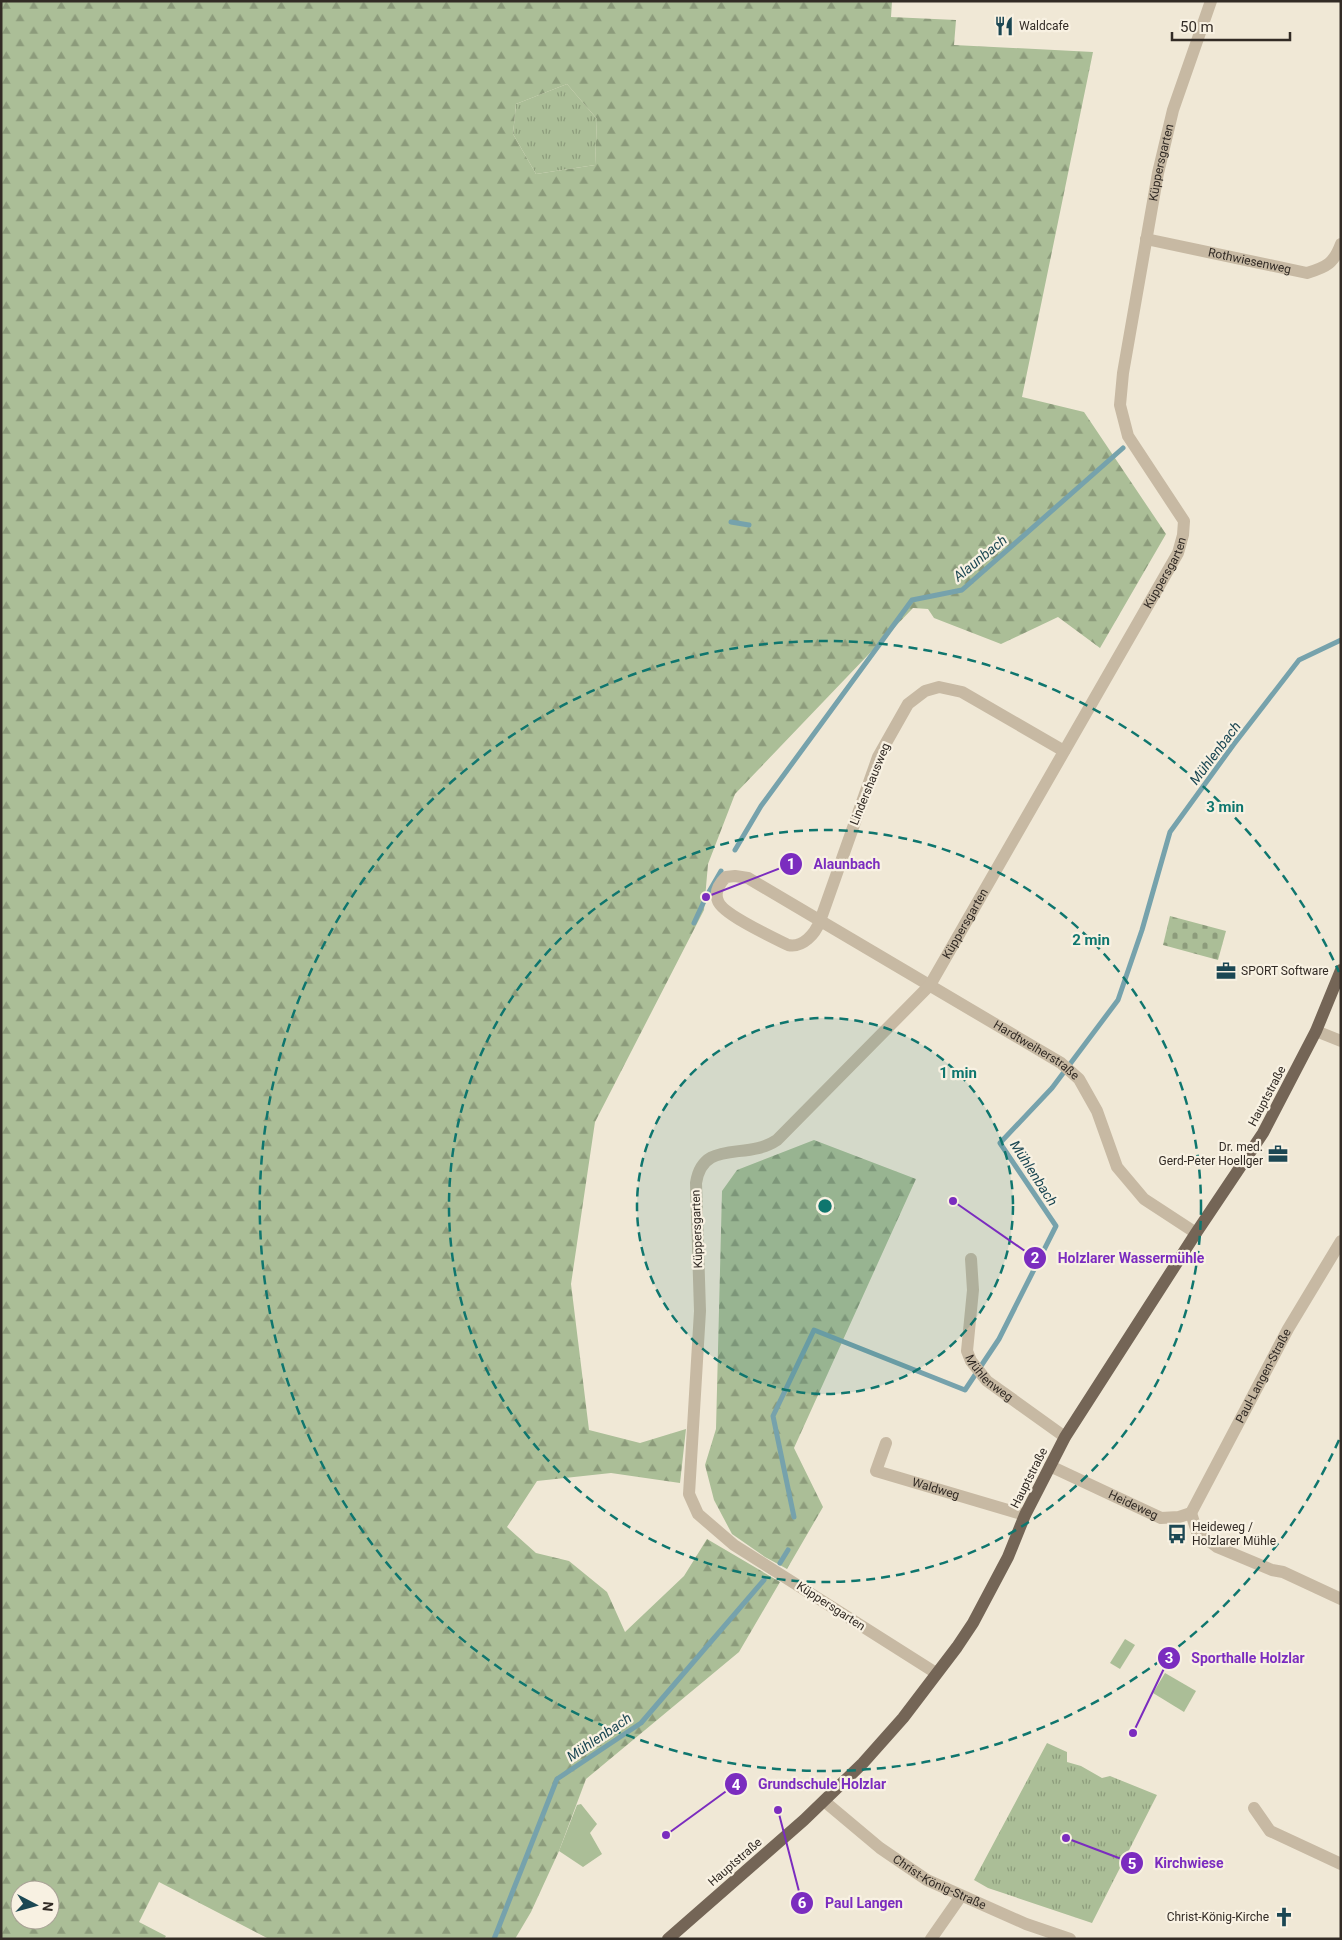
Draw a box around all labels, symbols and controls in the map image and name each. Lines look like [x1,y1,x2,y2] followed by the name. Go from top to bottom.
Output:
[1172,10,1290,42] scale bar
[993,15,1015,37] restaurant icon: Waldcafe
[1180,18,1214,36] text: 50 m
[1019,19,1069,33] place label: Waldcafe
[1146,122,1176,202] street label: Küppersgarten
[1207,245,1292,276] street label: Rothwiesenweg
[949,532,1010,585] water label: Alaunbach
[1141,536,1189,611] street label: Küppersgarten
[1186,718,1244,788] water label: Mühlenbach
[847,741,893,827] street label: Lindershausweg
[1206,798,1244,816] text: 3 min
[779,850,891,879] callout: Alaunbach
[787,855,795,873] text: 1
[814,856,881,872] text: Alaunbach
[940,886,991,961] street label: Küppersgarten
[1072,931,1110,949] text: 2 min
[1215,960,1237,982] office icon: SPORT Software
[1241,964,1329,978] place label: SPORT Software
[991,1018,1082,1083] street label: Hardtweiherstraße
[1245,1063,1289,1129] street label: Hauptstraße
[939,1064,977,1082] text: 1 min
[1007,1137,1061,1209] water label: Mühlenbach
[1158,1140,1263,1168] place label: Dr. med. Gerd-Peter Hoellger
[1267,1143,1289,1165] office icon: Dr. med. Gerd-Peter Hoellger
[689,1189,705,1269] street label: Küppersgarten
[816,1197,834,1215] centre of rings
[1023,1244,1214,1273] callout: Holzlarer Wassermühle
[1031,1249,1040,1267] text: 2
[1058,1250,1205,1266] text: Holzlarer Wassermühle
[1233,1326,1294,1425] street label: Paul-Langen-Straße
[962,1353,1016,1404] street label: Mühlenweg
[1008,1445,1050,1511] street label: Hauptstraße
[910,1475,961,1502] street label: Waldweg
[1106,1487,1160,1523] street label: Heideweg
[1192,1520,1276,1548] place label: Heideweg / Holzlarer Mühle
[1166,1523,1188,1545] bus stop icon: Heideweg / Holzlarer Mühle
[794,1579,868,1633] street label: Küppersgarten
[1156,1643,1314,1672] callout: Sporthalle Holzlar
[1165,1649,1173,1667] text: 3
[1191,1650,1305,1666] text: Sporthalle Holzlar
[564,1710,634,1764] water label: Mühlenbach
[723,1770,896,1799] callout: Grundschule Holzlar
[732,1776,741,1794] text: 4
[758,1776,886,1792] text: Grundschule Holzlar
[705,1835,765,1889] street label: Hauptstraße
[1119,1849,1233,1878] callout: Kirchwiese
[890,1852,988,1912] street label: Christ-König-Straße
[1128,1855,1136,1873] text: 5
[1154,1855,1224,1871] text: Kirchwiese
[10,1880,60,1930] north arrow
[790,1888,913,1917] callout: Paul Langen
[798,1894,807,1912] text: 6
[825,1895,903,1911] text: Paul Langen
[39,1901,56,1912] text: N
[1273,1906,1295,1928] church icon: Christ-König-Kirche
[1167,1910,1269,1924] place label: Christ-König-Kirche

